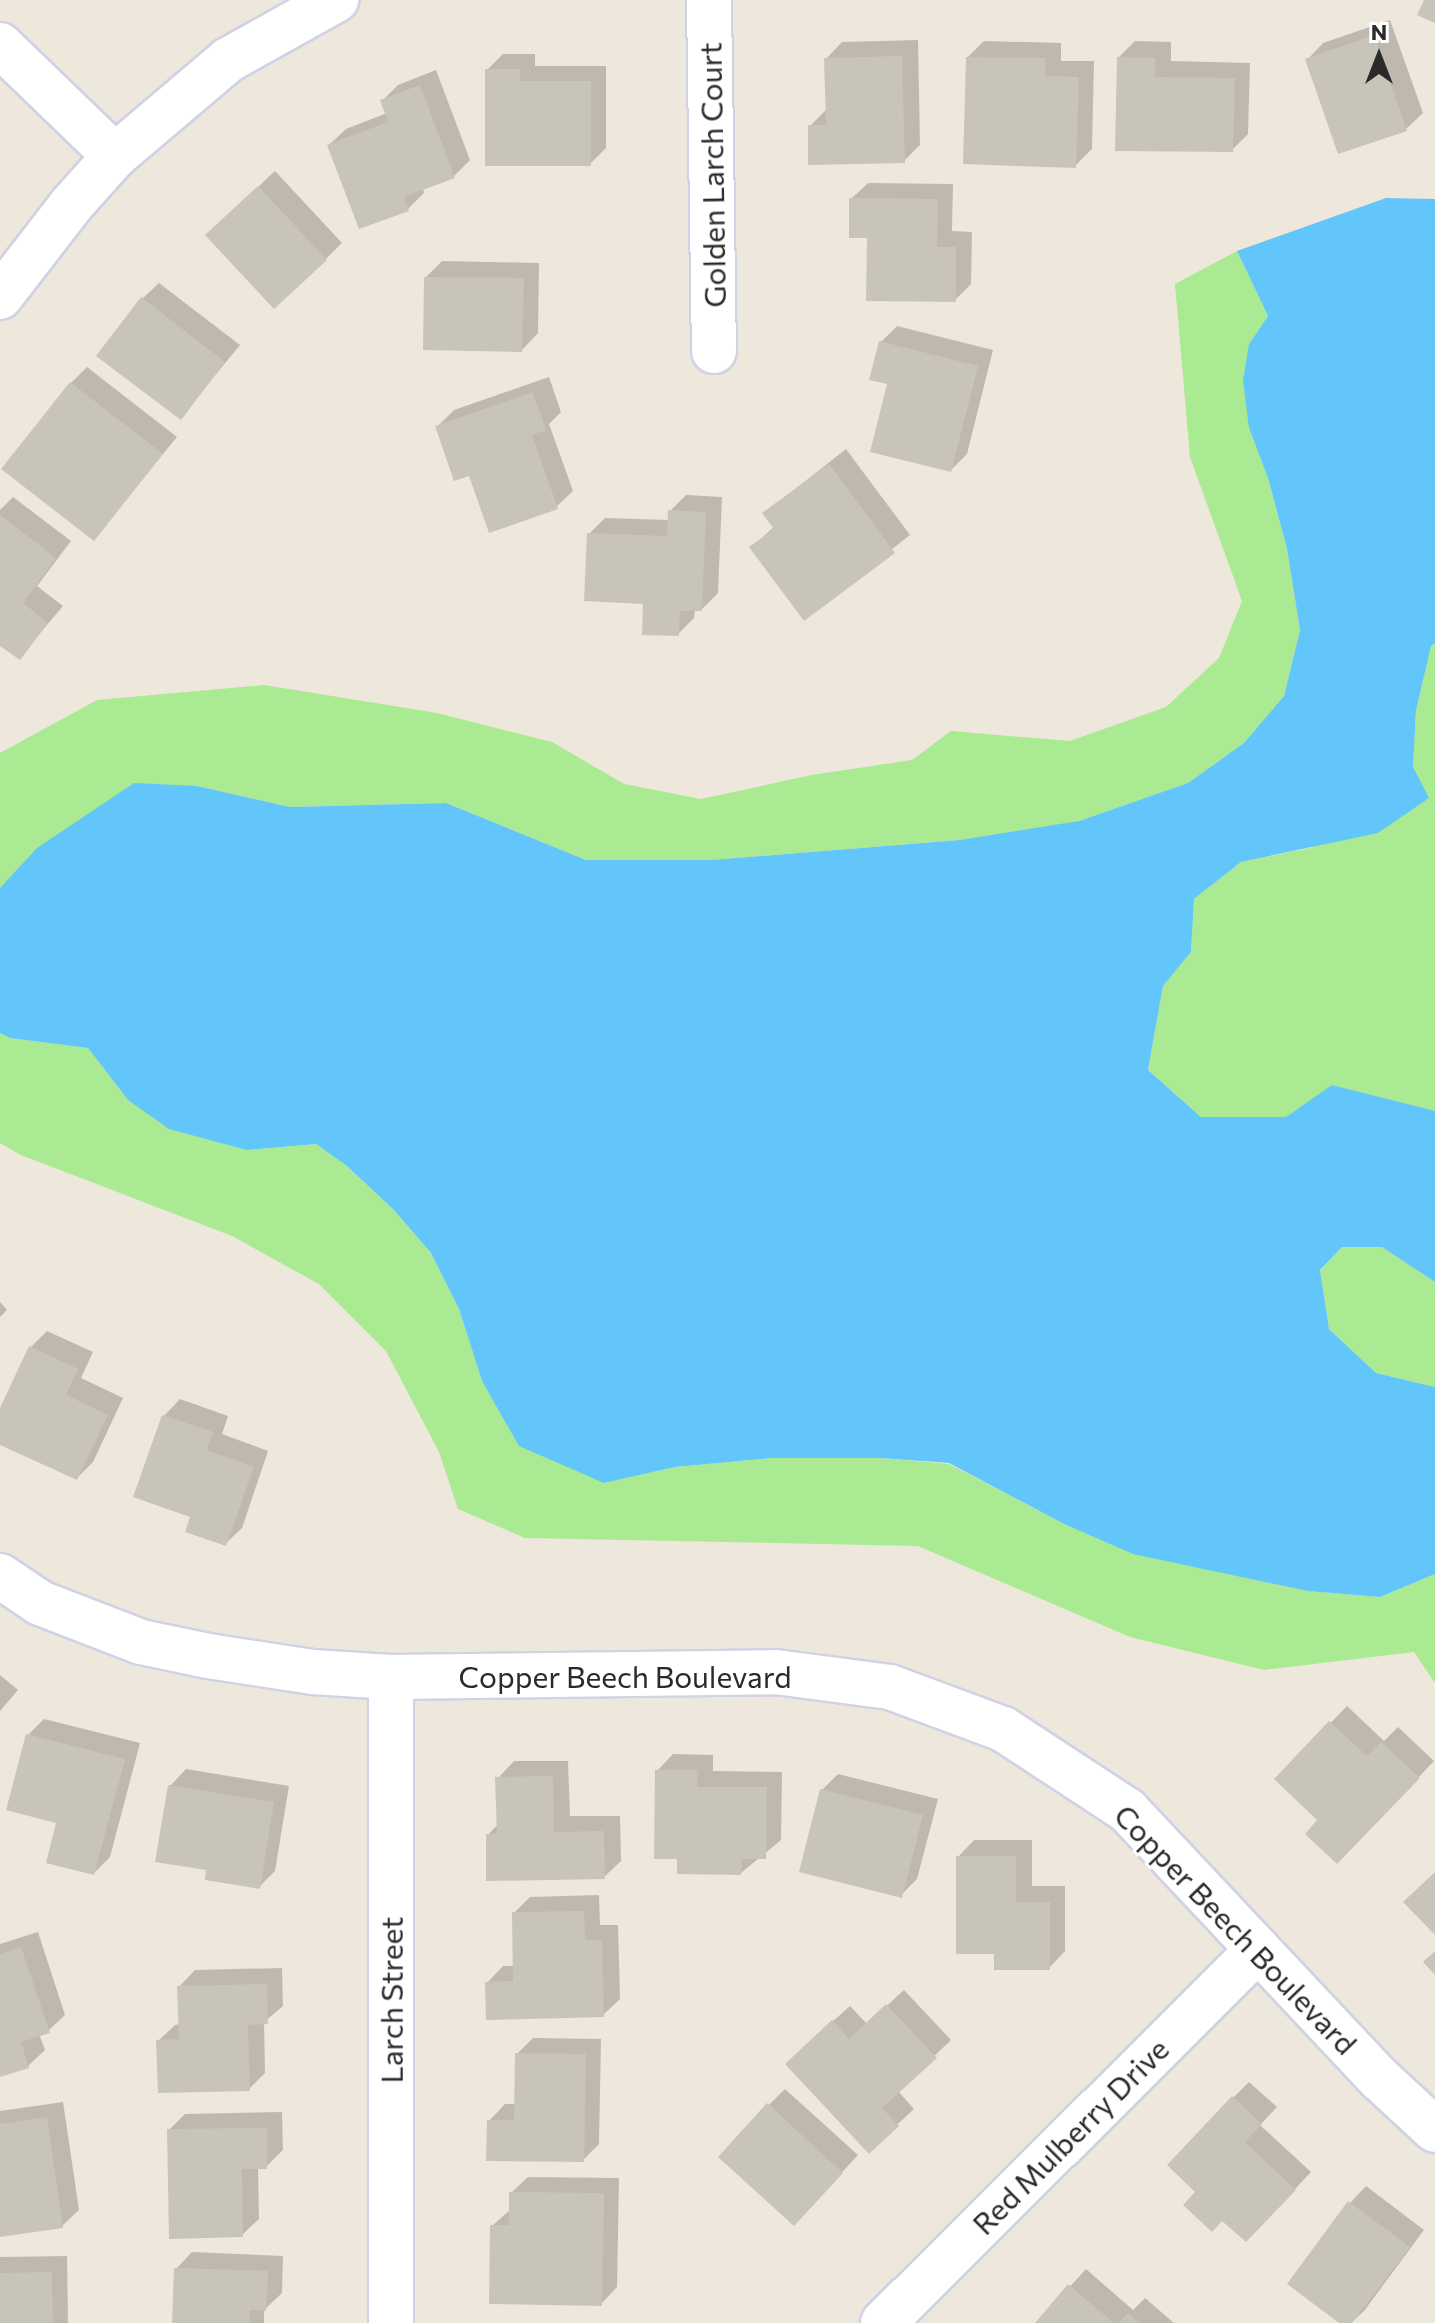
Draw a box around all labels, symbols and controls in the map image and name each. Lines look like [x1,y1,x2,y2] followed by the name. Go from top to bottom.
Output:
[1339,16,1419,96] north arrow
[1371,18,1387,45] text: N
[692,42,732,308] street label: Golden Larch Court
[459,1658,791,1694] street label: Copper Beech Boulevard
[1107,1797,1365,2061] street label: Copper Beech Boulevard
[373,1917,409,2083] street label: Larch Street
[965,2031,1175,2241] street label: Red Mulberry Drive

